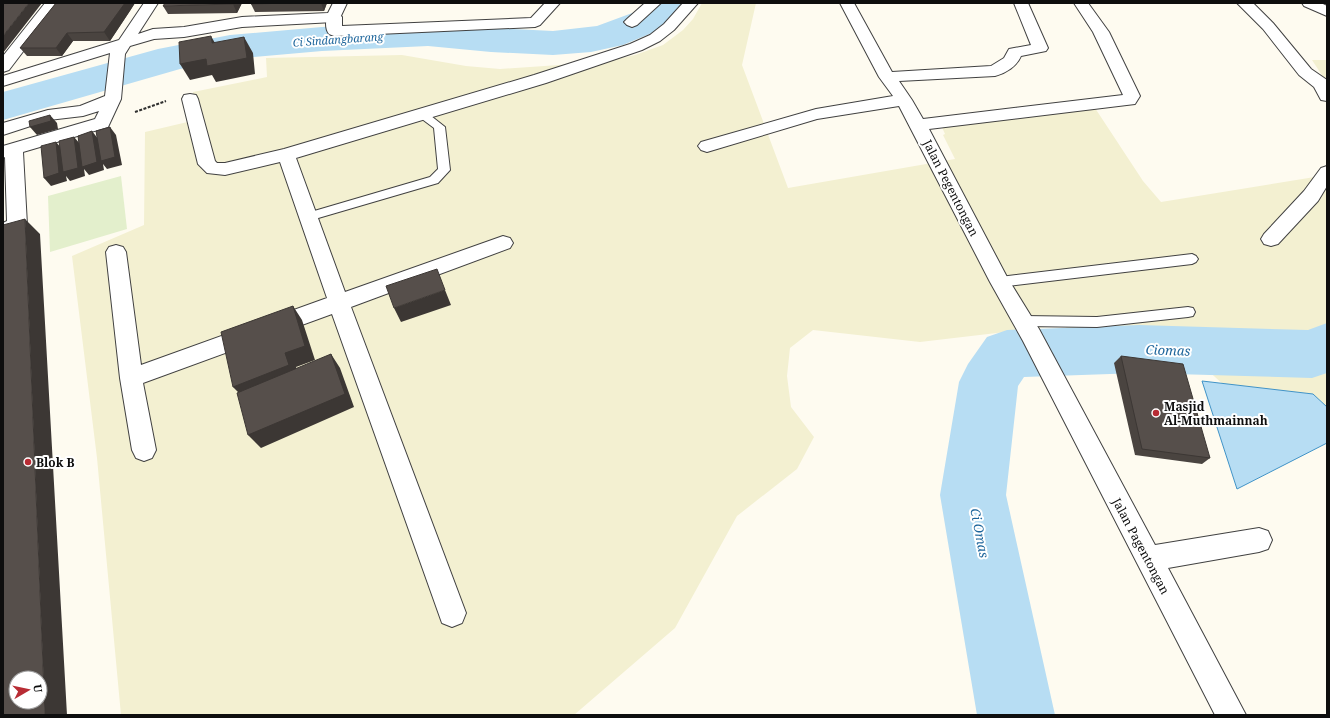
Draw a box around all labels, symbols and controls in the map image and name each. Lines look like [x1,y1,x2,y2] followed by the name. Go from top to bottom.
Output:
[292,28,385,50] water label: Ci Sindangbarang
[919,136,983,240] street label: Jalan Pegentongan
[1145,340,1191,360] water label: Ciomas
[1164,398,1268,429] place label: Masjid Al-Muthmainnah
[1151,408,1161,418] marker: Masjid Al-Muthmainnah
[36,454,74,471] place label: Blok B
[23,457,33,467] marker: Blok B
[1108,494,1174,597] street label: Jalan Pagentongan
[966,507,994,559] water label: Ci Omas
[8,670,48,710] north arrow
[30,683,47,694] text: U

